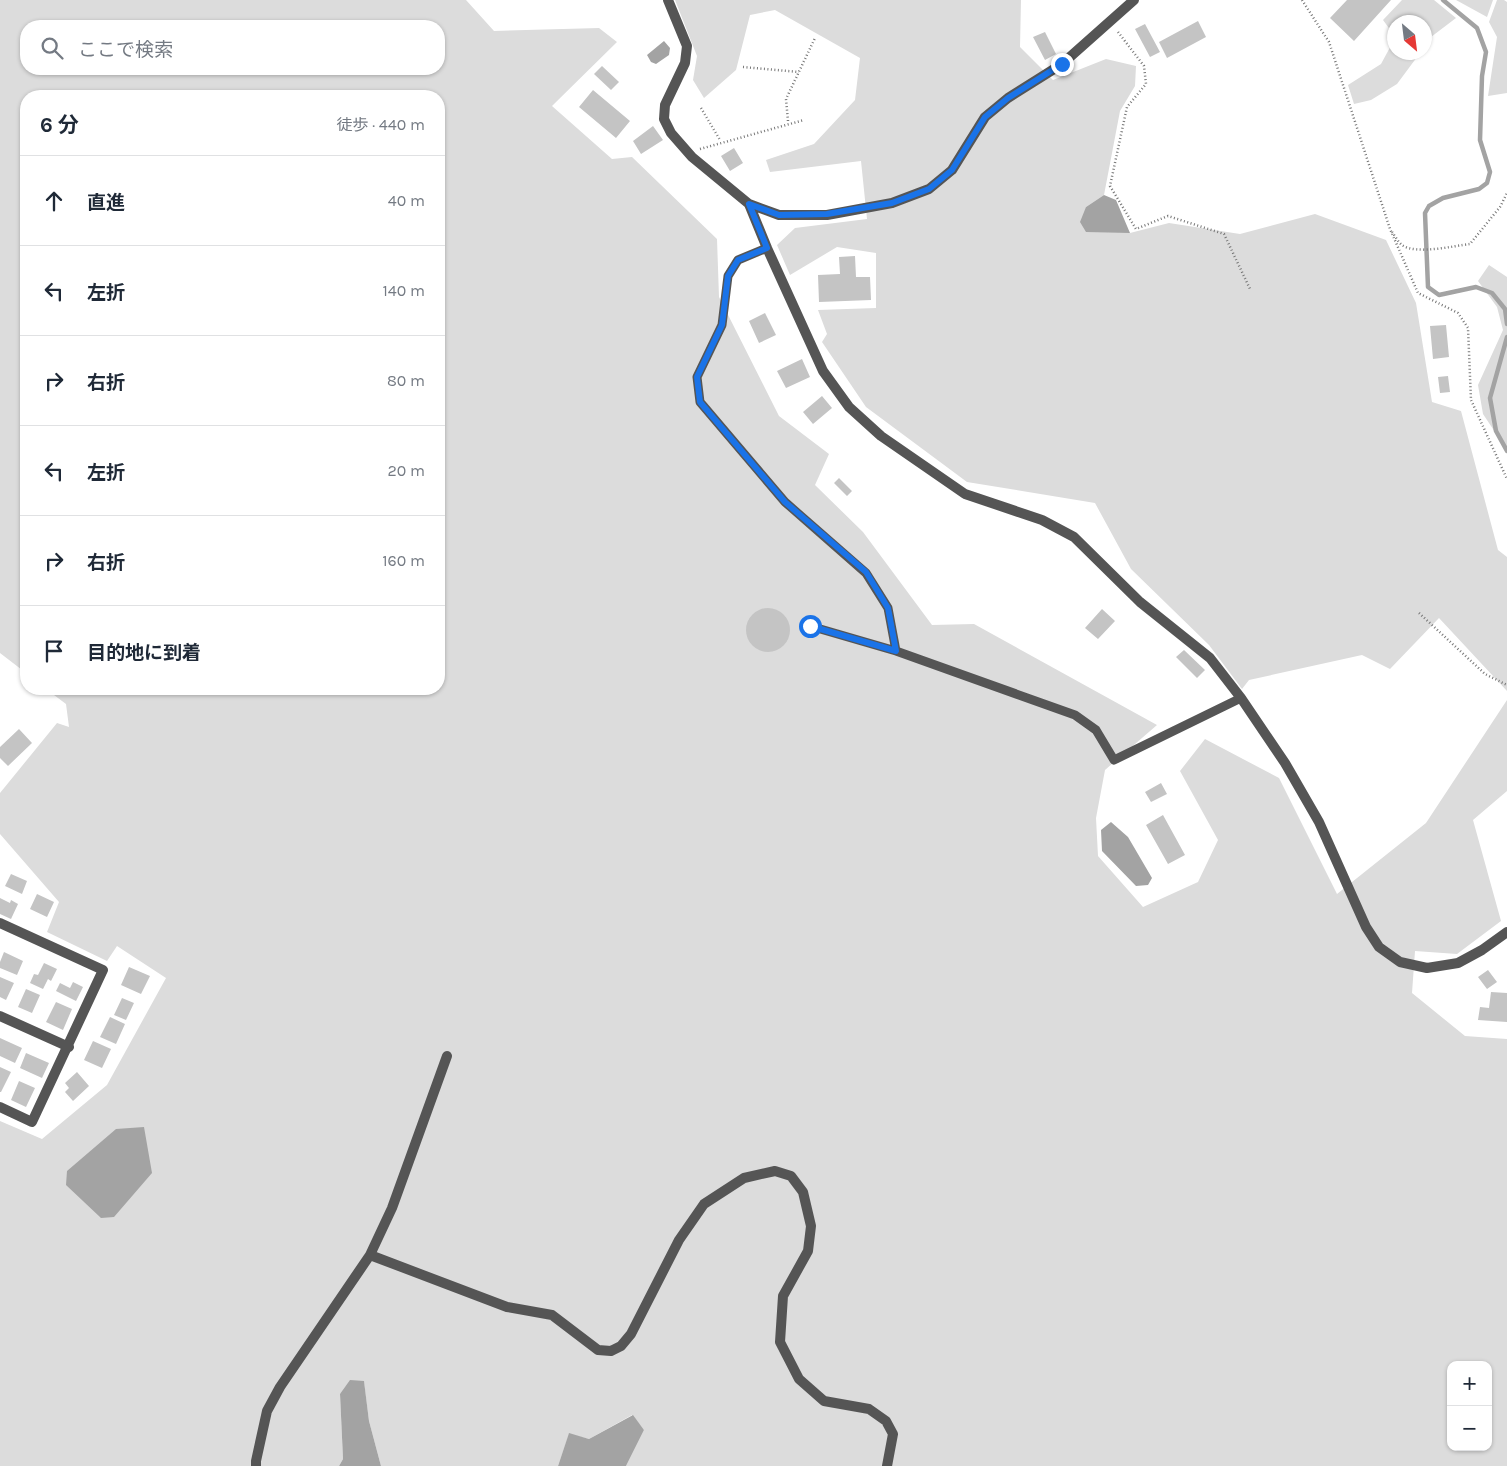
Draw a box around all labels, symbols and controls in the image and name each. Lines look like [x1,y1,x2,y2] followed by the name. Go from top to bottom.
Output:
[1387,15,1432,60] north arrow
[20,20,445,75] search box
[38,34,66,62] icon: search
[78,39,173,61] text: ここで検索
[1051,53,1074,76] route end
[40,113,79,137] text: 6 分
[336,115,425,134] text: 徒歩 · 440 m
[40,187,68,215] icon: ahead
[388,191,425,210] text: 40 m
[87,192,125,214] text: 直進
[40,277,68,305] icon: left
[383,281,425,300] text: 140 m
[87,282,125,304] text: 左折
[40,367,68,395] icon: right
[387,371,425,390] text: 80 m
[87,372,125,394] text: 右折
[40,457,68,485] icon: left
[387,461,425,480] text: 20 m
[87,462,125,484] text: 左折
[40,547,68,575] icon: right
[382,551,425,570] text: 160 m
[87,552,125,574] text: 右折
[799,615,822,638] route start
[40,637,68,665] icon: arrive
[87,642,201,664] text: 目的地に到着
[1447,1361,1492,1451] map controls
[1447,1361,1492,1406] button: +
[1447,1406,1492,1451] button: −

